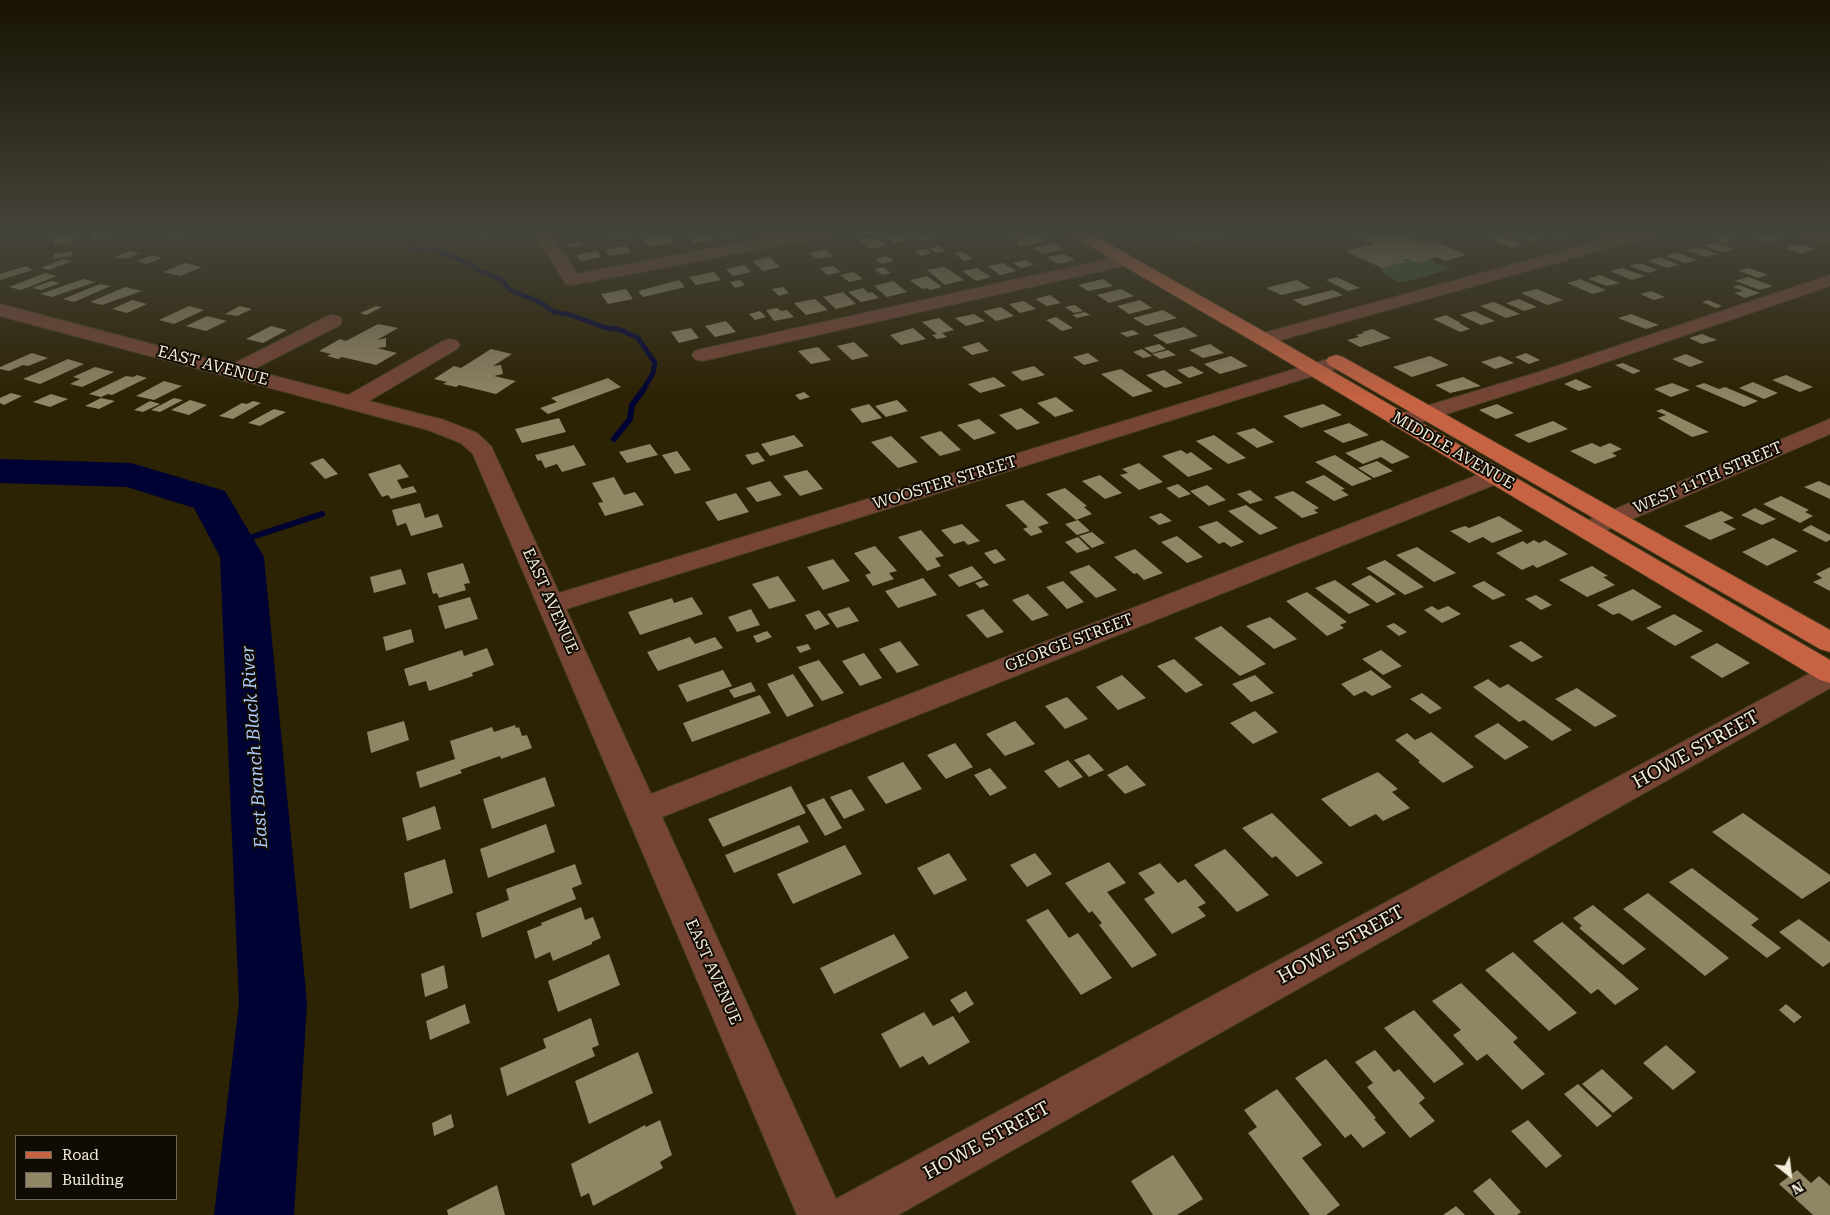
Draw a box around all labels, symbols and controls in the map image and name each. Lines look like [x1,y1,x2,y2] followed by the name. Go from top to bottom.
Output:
[156,342,270,390] street label: EAST AVENUE
[1389,408,1517,494] street label: MIDDLE AVENUE
[1631,438,1785,518] street label: WEST 11TH STREET
[871,452,1019,514] street label: WOOSTER STREET
[518,545,582,657] street label: EAST AVENUE
[1002,610,1136,676] street label: GEORGE STREET
[237,645,273,849] water label: East Branch Black River
[1629,706,1763,794] street label: HOWE STREET
[1274,901,1408,989] street label: HOWE STREET
[681,916,745,1028] street label: EAST AVENUE
[920,1097,1054,1185] street label: HOWE STREET
[15,1135,178,1200] legend
[62,1146,99,1164] text: Road
[1765,1150,1815,1200] north arrow
[62,1171,123,1189] text: Building
[1789,1179,1806,1198] text: N

